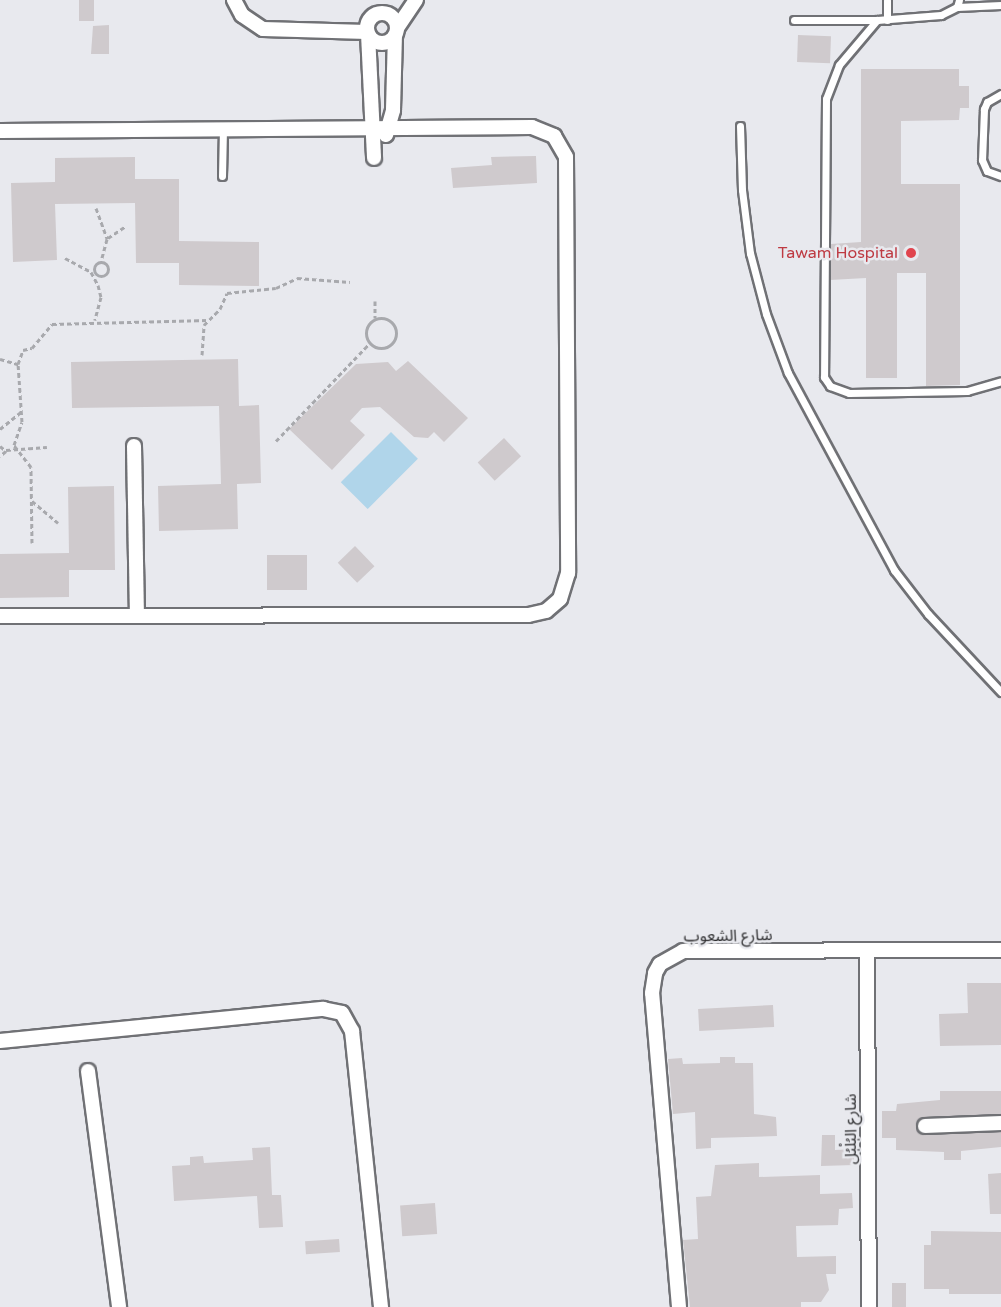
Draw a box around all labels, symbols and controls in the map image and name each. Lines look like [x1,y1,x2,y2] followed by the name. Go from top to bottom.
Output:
[778,243,898,263] place label: Tawam Hospital
[902,244,920,262] marker: Tawam Hospital
[683,926,773,946] street label: شارع الشعوب
[841,1094,861,1164] street label: شارع البُلْبُل

